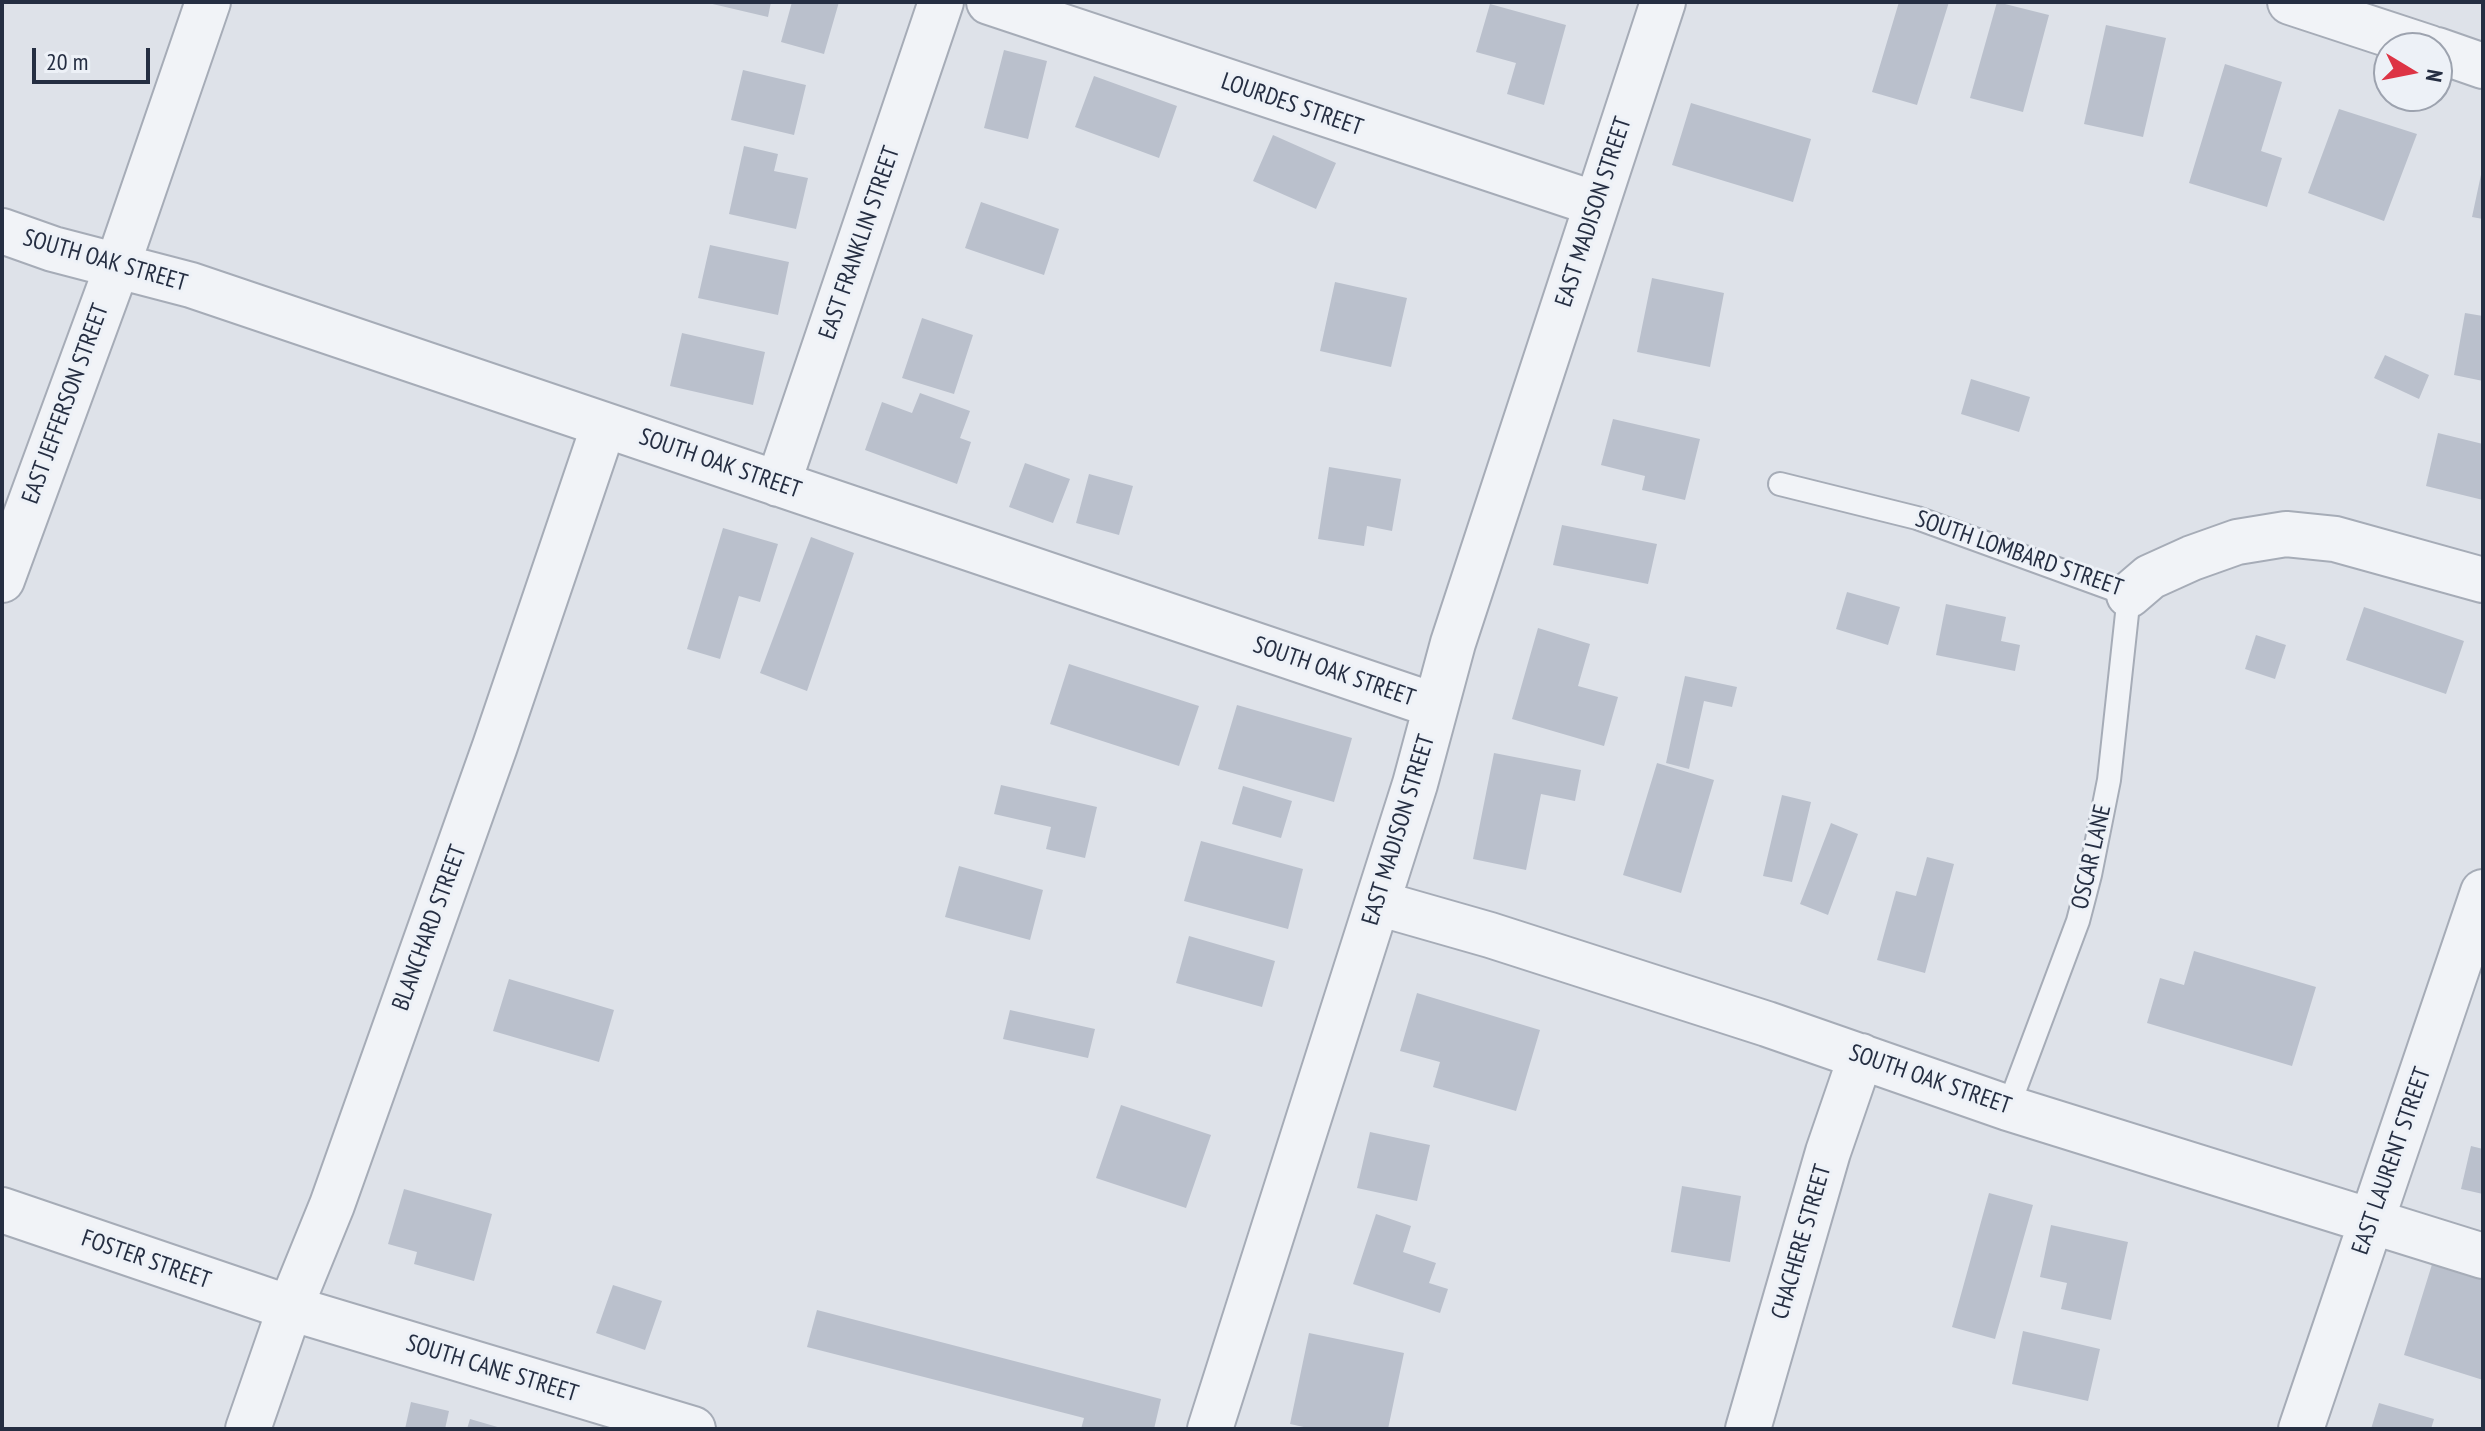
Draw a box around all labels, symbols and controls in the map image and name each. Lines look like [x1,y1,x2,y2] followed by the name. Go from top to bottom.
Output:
[36,32,154,82] scale bar
[2373,32,2453,112] north arrow
[46,46,88,77] text: 20 m
[1217,67,1367,143] street label: LOURDES STREET
[2420,68,2449,84] text: N
[1550,113,1638,311] street label: EAST MADISON STREET
[813,143,907,343] street label: EAST FRANKLIN STREET
[20,224,190,298] street label: SOUTH OAK STREET
[16,300,116,508] street label: EAST JEFFERSON STREET
[635,423,805,505] street label: SOUTH OAK STREET
[1912,505,2126,603] street label: SOUTH LOMBARD STREET
[1249,631,1419,713] street label: SOUTH OAK STREET
[1356,731,1442,929] street label: EAST MADISON STREET
[2066,802,2118,912] street label: OSCAR LANE
[387,841,473,1015] street label: BLANCHARD STREET
[1845,1039,2015,1121] street label: SOUTH OAK STREET
[2346,1064,2438,1258] street label: EAST LAURENT STREET
[1766,1161,1838,1323] street label: CHACHERE STREET
[78,1224,214,1296] street label: FOSTER STREET
[402,1329,582,1409] street label: SOUTH CANE STREET

